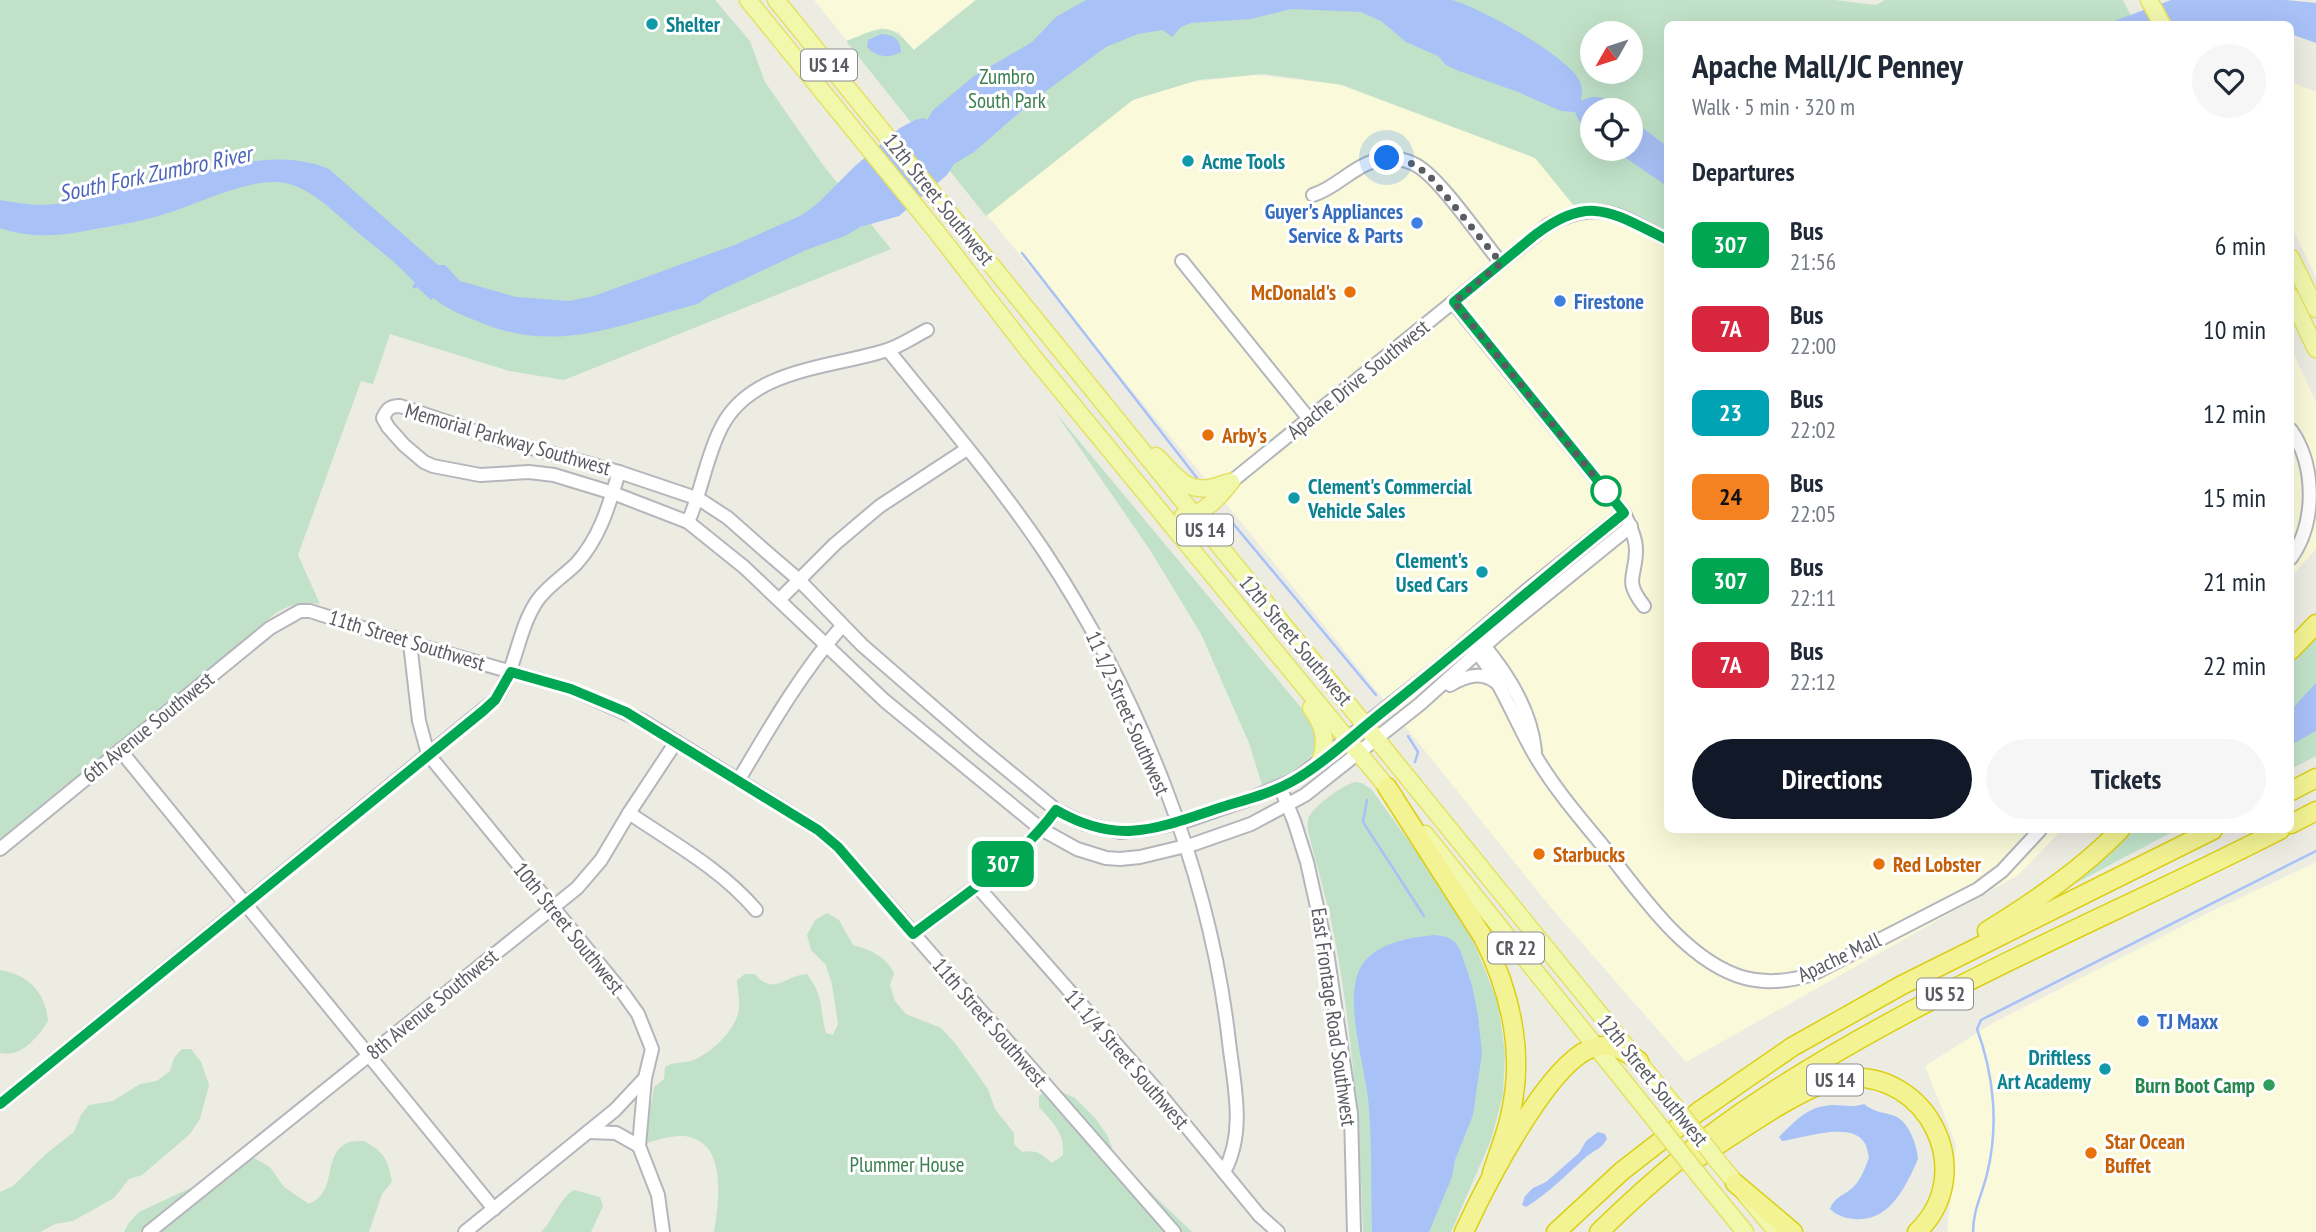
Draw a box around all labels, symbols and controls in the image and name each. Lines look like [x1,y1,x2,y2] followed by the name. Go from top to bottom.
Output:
[666,11,721,38] place label: Shelter
[644,16,660,32] marker: Shelter
[1580,21,1643,84] north arrow
[1580,21,1643,161] map controls
[1692,44,1963,87] text: Apache Mall/JC Penney
[2192,44,2266,118] button: heart
[801,50,857,80] road number: US 14
[968,63,1046,114] park label: Zumbro South Park
[1692,92,1855,121] text: Walk · 5 min · 320 m
[1580,98,1643,161] button: locate
[877,127,1001,271] street label: 12th Street Southwest
[56,138,258,208] water label: South Fork Zumbro River
[1369,140,1404,175] your location
[1201,148,1285,175] place label: Acme Tools
[1180,153,1196,169] marker: Acme Tools
[1692,155,1795,188] text: Departures
[1265,198,1403,249] place label: Guyer's Appliances Service & Parts
[1790,214,1823,247] text: Bus
[1409,215,1425,231] marker: Guyer's Appliances Service & Parts
[1713,229,1748,260] text: 307
[2215,229,2266,262] text: 6 min
[1790,247,1836,276] text: 21:56
[1251,279,1336,306] place label: McDonald's
[1342,284,1358,300] marker: McDonald's
[1574,288,1644,315] place label: Firestone
[1552,293,1568,309] marker: Firestone
[1790,298,1823,331] text: Bus
[1281,313,1435,445] street label: Apache Drive Southwest
[1719,313,1742,344] text: 7A
[2203,313,2266,346] text: 10 min
[1790,331,1836,360] text: 22:00
[1790,382,1823,415] text: Bus
[402,397,614,481] street label: Memorial Parkway Southwest
[1719,397,1742,428] text: 23
[2203,397,2266,430] text: 12 min
[1790,415,1836,444] text: 22:02
[1221,422,1267,449] place label: Arby's
[1200,427,1216,443] marker: Arby's
[1790,466,1823,499] text: Bus
[1307,473,1473,524] place label: Clement's Commercial Vehicle Sales
[1591,476,1621,506] unlabelled marker
[1719,481,1742,512] text: 24
[2203,481,2266,514] text: 15 min
[1286,490,1302,506] marker: Clement's Commercial Vehicle Sales
[1790,499,1836,528] text: 22:05
[1177,514,1233,545] road number: US 14
[1395,547,1468,598] place label: Clement's Used Cars
[1790,550,1823,583] text: Bus
[1474,564,1490,580] marker: Clement's Used Cars
[1713,565,1748,596] text: 307
[2203,565,2266,598] text: 21 min
[1234,569,1359,711] street label: 12th Street Southwest
[1790,583,1836,612] text: 22:11
[325,603,489,677] street label: 11th Street Southwest
[1080,627,1176,799] street label: 11 1/2 Street Southwest
[1790,634,1823,667] text: Bus
[1719,649,1742,680] text: 7A
[2203,649,2266,682] text: 22 min
[77,665,220,788] street label: 6th Avenue Southwest
[1790,667,1836,696] text: 22:12
[1692,739,1972,819] button: Directions
[1986,739,2266,819] button: Tickets
[963,841,1043,887] line badge: 307
[1553,841,1625,868] place label: Starbucks
[1531,846,1547,862] marker: Starbucks
[986,848,1020,879] text: 307
[1893,851,1982,878] place label: Red Lobster
[507,856,631,1000] street label: 10th Street Southwest
[1871,856,1887,872] marker: Red Lobster
[1305,906,1363,1128] street label: East Frontage Road Southwest
[1793,926,1885,988] street label: Apache Mall
[1488,932,1544,964] road number: CR 22
[361,942,504,1065] street label: 8th Avenue Southwest
[927,952,1054,1092] street label: 11th Street Southwest
[1917,978,1973,1010] road number: US 52
[1059,983,1195,1135] street label: 11 1/4 Street Southwest
[1591,1008,1715,1152] street label: 12th Street Southwest
[2157,1008,2219,1035] place label: TJ Maxx
[2135,1013,2151,1029] marker: TJ Maxx
[1996,1044,2092,1095] place label: Driftless Art Academy
[2097,1061,2113,1077] marker: Driftless Art Academy
[1807,1064,1863,1096] road number: US 14
[2135,1072,2255,1099] place label: Burn Boot Camp
[2261,1077,2277,1093] marker: Burn Boot Camp
[2105,1128,2185,1179] place label: Star Ocean Buffet
[2083,1145,2099,1161] marker: Star Ocean Buffet
[850,1151,964,1178] park label: Plummer House

